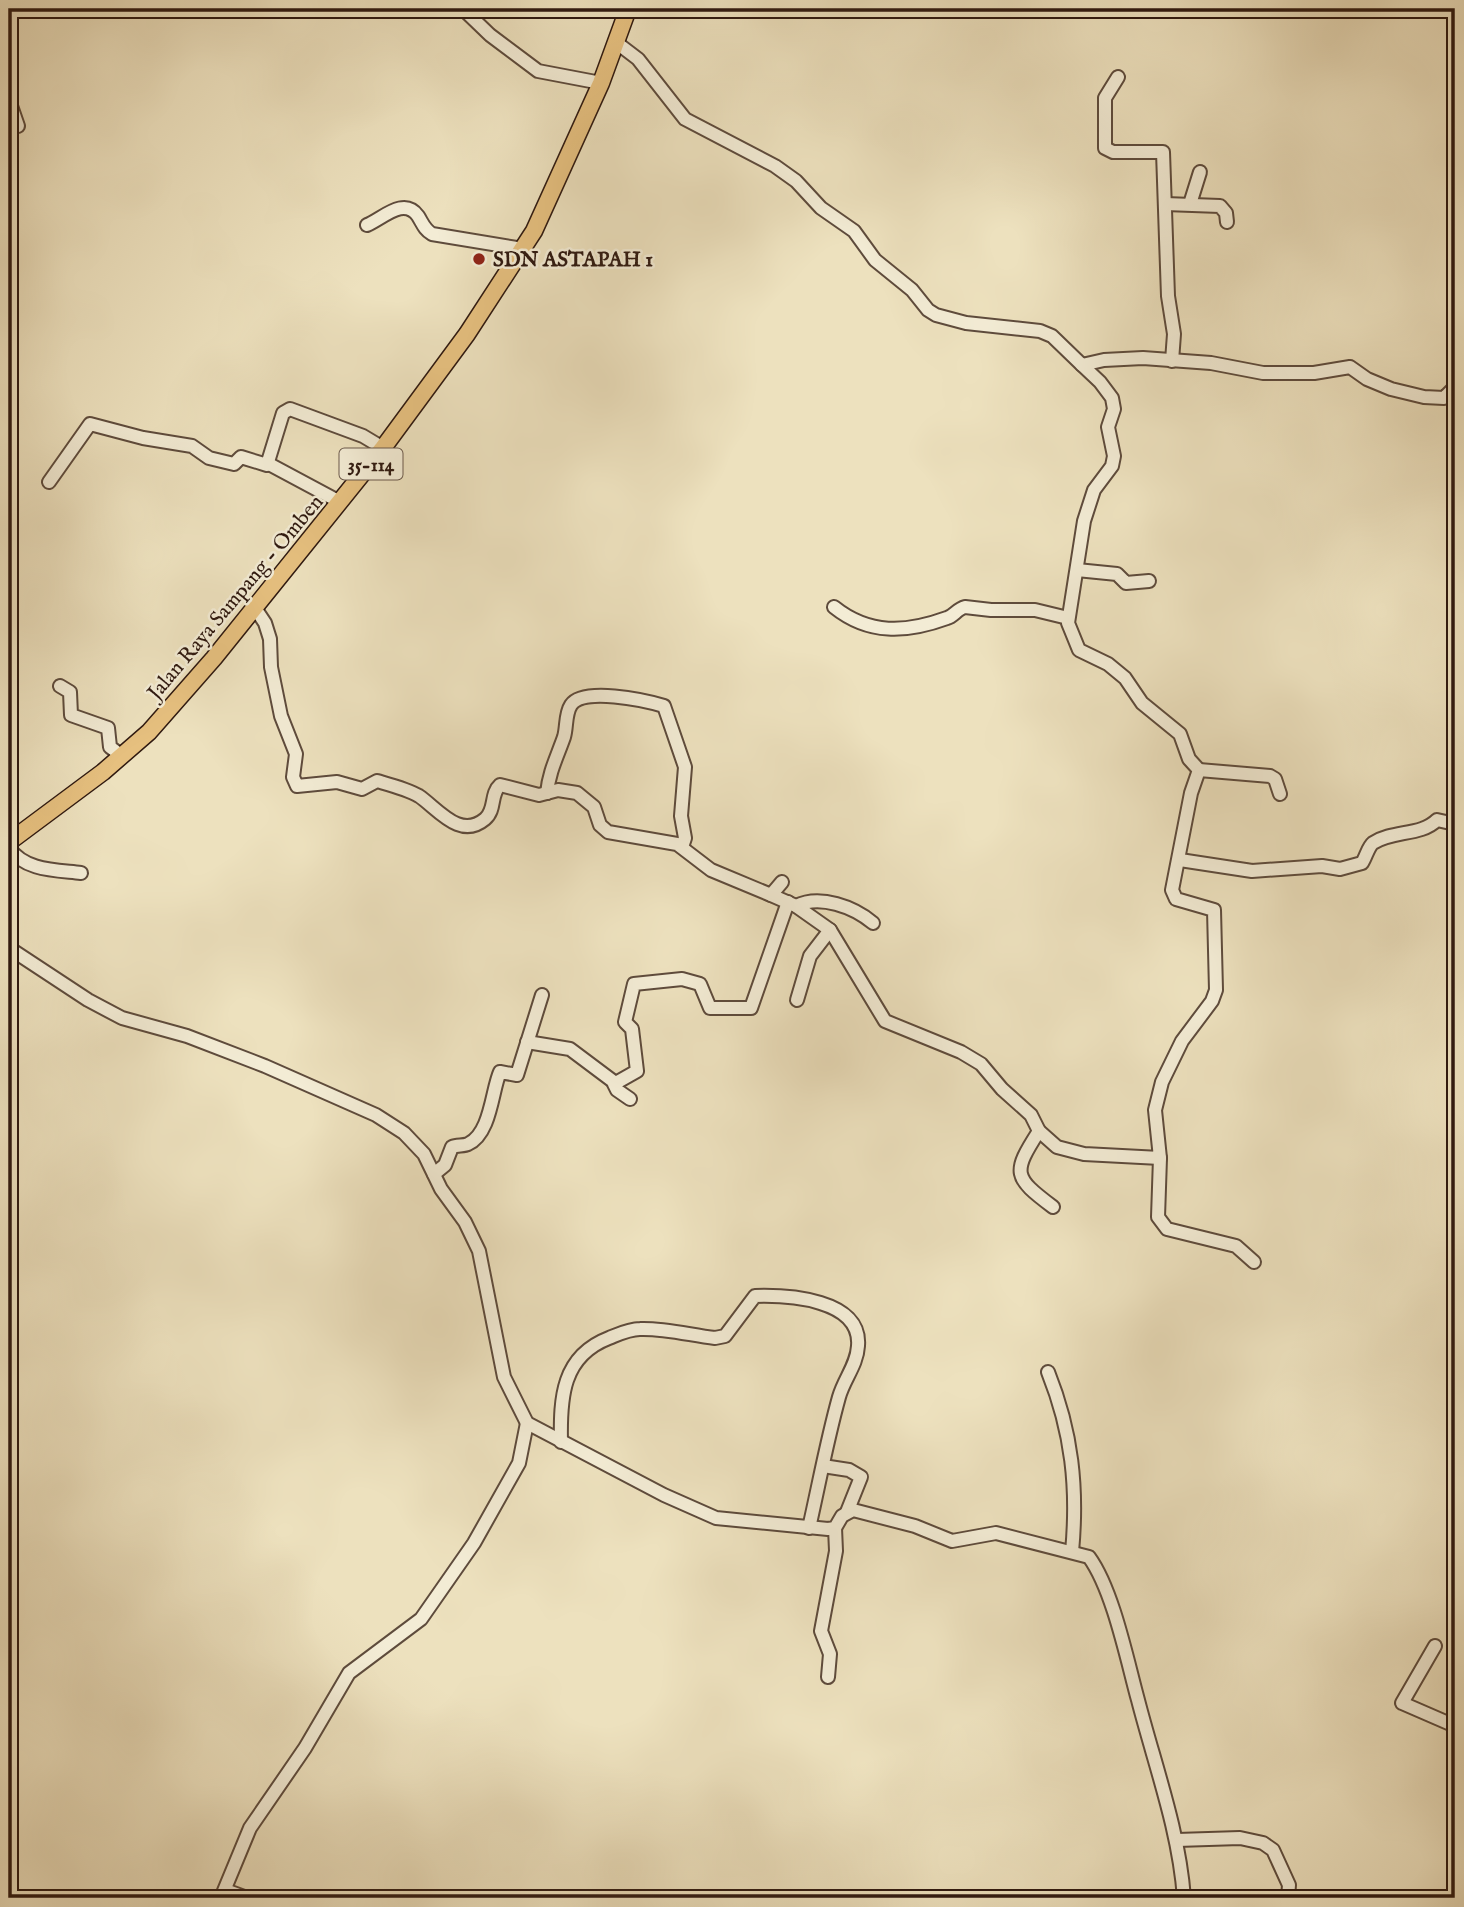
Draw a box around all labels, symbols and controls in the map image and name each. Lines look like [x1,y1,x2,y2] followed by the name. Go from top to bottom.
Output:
[493,247,653,274] place label: SDN ASTAPAH 1
[471,251,487,267] marker: SDN ASTAPAH 1
[340,449,402,480] road number: 35-114
[141,490,330,708] street label: Jalan Raya Sampang - Omben

